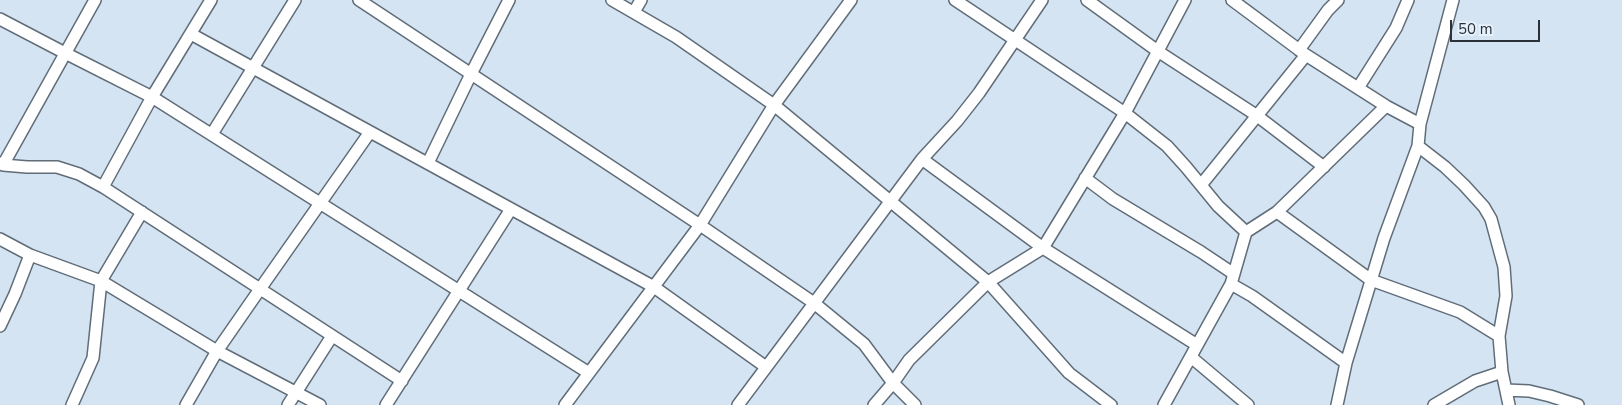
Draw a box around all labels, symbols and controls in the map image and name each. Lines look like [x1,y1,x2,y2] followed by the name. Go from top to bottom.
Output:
[1452,10,1542,42] scale bar
[1458,19,1493,39] text: 50 m

